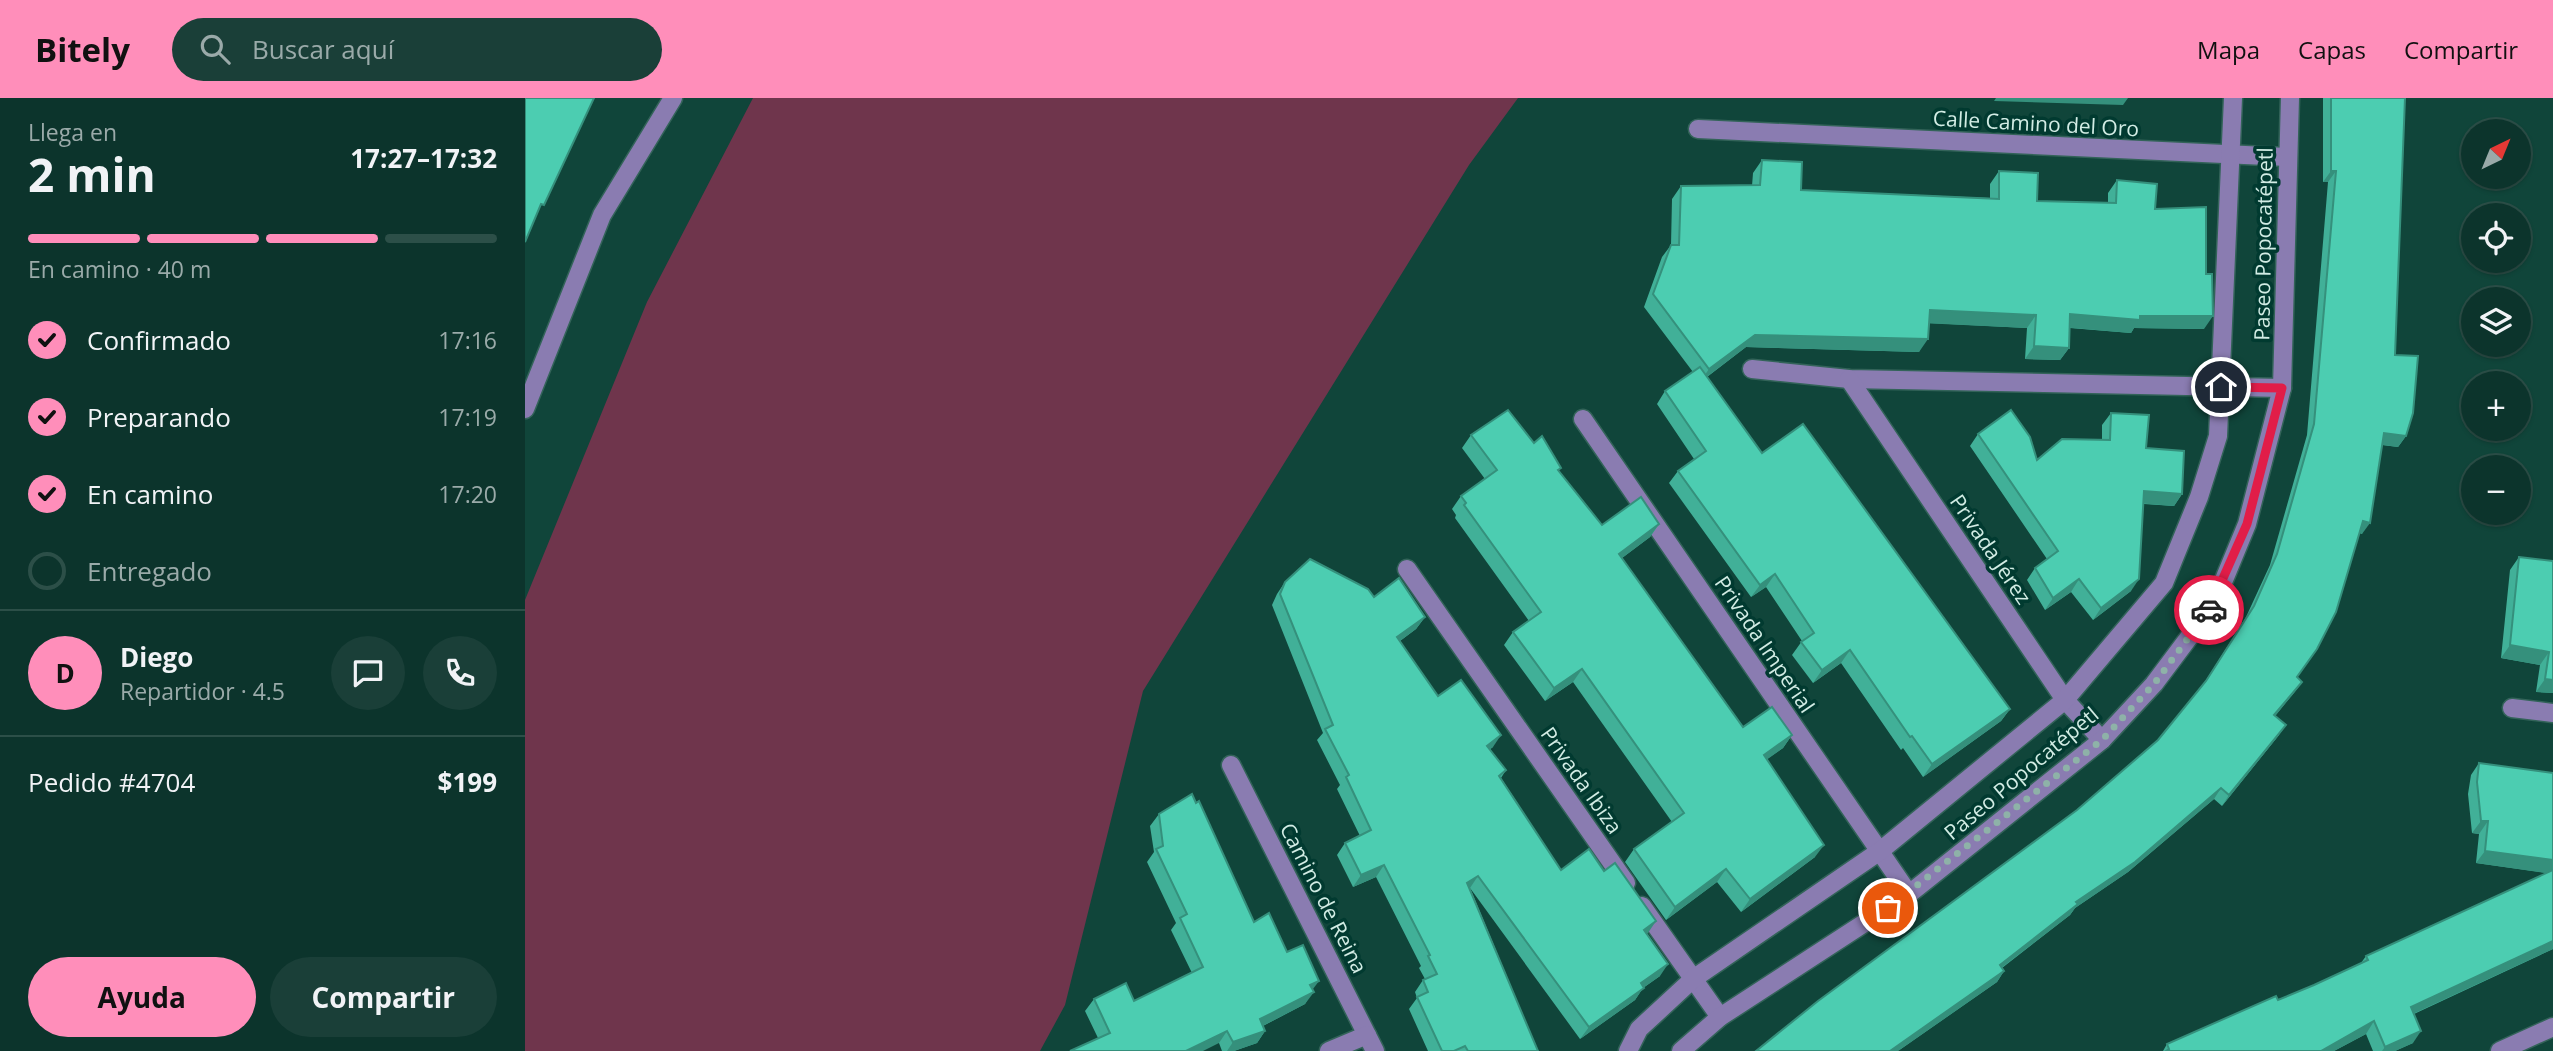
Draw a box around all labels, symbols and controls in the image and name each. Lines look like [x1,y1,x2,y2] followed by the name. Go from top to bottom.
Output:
[172,18,662,81] search box
[35,27,130,72] text: Bitely
[196,30,234,68] icon: search
[252,31,394,67] text: Buscar aquí
[2197,33,2260,66] text: Mapa
[2298,33,2366,66] text: Capas
[2404,33,2518,66] text: Compartir
[1932,104,2140,142] street label: Calle Camino del Oro
[28,116,117,148] text: Llega en
[2461,119,2531,189] north arrow
[2461,119,2531,525] map controls
[350,140,497,176] text: 17:27–17:32
[28,143,156,205] text: 2 min
[2247,147,2279,341] street label: Paseo Popocatépetl
[2461,203,2531,273] button: locate
[28,253,211,285] text: En camino · 40 m
[2461,287,2531,357] button: layers
[28,321,66,359] icon: check
[87,322,231,358] text: Confirmado
[438,324,497,356] text: 17:16
[2191,357,2251,417] pin
[2202,368,2240,406] icon: home
[2461,371,2531,441] button: +
[28,398,66,436] icon: check
[87,399,231,435] text: Preparando
[438,401,497,433] text: 17:19
[2461,455,2531,525] button: −
[28,475,66,513] icon: check
[87,476,213,512] text: En camino
[438,478,497,510] text: 17:20
[1944,489,2038,609] street label: Privada Jérez
[87,553,212,589] text: Entregado
[1709,570,1821,718] street label: Privada Imperial
[2174,575,2244,645] courier
[2190,591,2228,629] icon: car
[331,636,405,710] button: chat
[423,636,497,710] button: phone
[120,639,193,675] text: Diego
[55,655,75,691] text: D
[120,675,285,707] text: Repartidor · 4.5
[1938,700,2104,846] street label: Paseo Popocatépetl
[1535,721,1629,839] street label: Privada Ibiza
[28,764,195,800] text: Pedido #4704
[438,764,497,800] text: $199
[1274,818,1374,978] street label: Camino de Reina
[1858,878,1918,938] pin
[1869,889,1907,927] icon: bag
[28,957,256,1037] button: Ayuda
[270,957,497,1037] button: Compartir

